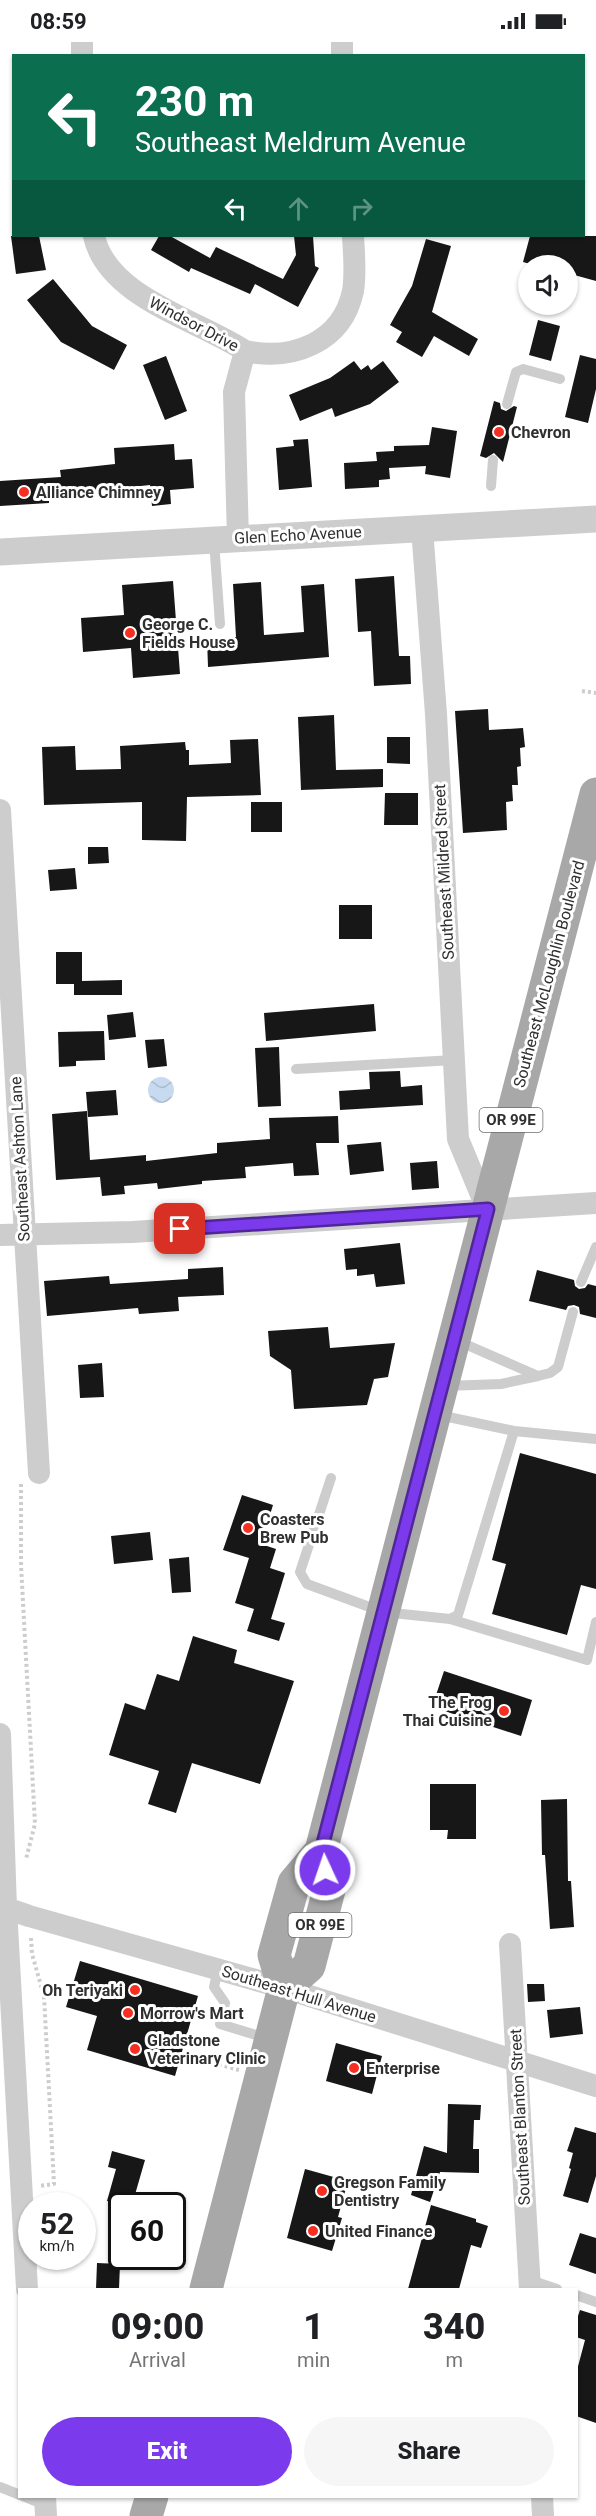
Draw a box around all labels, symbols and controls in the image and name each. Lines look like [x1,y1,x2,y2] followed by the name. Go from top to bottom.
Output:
[30,9,87,34] text: 08:59
[135,77,254,126] text: 230 m
[36,78,114,156] icon: left
[135,127,466,159] text: Southeast Meldrum Avenue
[219,192,252,225] icon: left
[282,192,315,225] icon: ahead
[345,192,378,225] icon: right
[518,255,578,315] map controls
[518,255,578,315] button: sound
[146,292,242,356] street label: Windsor Drive
[511,423,571,442] place label: Chevron
[492,425,506,439] marker: Chevron
[36,483,162,502] place label: Alliance Chimney
[17,485,31,499] marker: Alliance Chimney
[234,522,362,548] street label: Glen Echo Avenue
[142,615,236,652] place label: George C. Fields House
[123,626,137,640] marker: George C. Fields House
[430,784,458,960] street label: Southeast Mildred Street
[510,858,588,1090] street label: Southeast McLoughlin Boulevard
[6,1076,34,1242] street label: Southeast Ashton Lane
[480,1108,542,1132] road number: OR 99E
[154,1203,205,1254] pin
[163,1212,196,1245] icon: arrive
[260,1510,329,1547] place label: Coasters Brew Pub
[241,1521,255,1535] marker: Coasters Brew Pub
[403,1693,492,1730] place label: The Frog Thai Cuisine
[497,1704,511,1718] marker: The Frog Thai Cuisine
[293,1838,357,1902] position arrow
[288,1913,352,1937] road number: OR 99E
[220,1961,378,2027] street label: Southeast Hull Avenue
[42,1981,123,2000] place label: Oh Teriyaki
[128,1983,142,1997] marker: Oh Teriyaki
[140,2004,244,2023] place label: Morrow's Mart
[121,2006,135,2020] marker: Morrow's Mart
[506,2028,534,2206] street label: Southeast Blanton Street
[147,2031,266,2068] place label: Gladstone Veterinary Clinic
[128,2042,142,2056] marker: Gladstone Veterinary Clinic
[366,2059,440,2078] place label: Enterprise
[347,2061,361,2075] marker: Enterprise
[334,2173,447,2210] place label: Gregson Family Dentistry
[315,2184,329,2198] marker: Gregson Family Dentistry
[108,2192,186,2270] speed limit sign: 60
[40,2206,74,2241] text: 52
[325,2222,433,2241] place label: United Finance
[306,2224,320,2238] marker: United Finance
[39,2237,75,2255] text: km/h
[111,2306,204,2348] text: 09:00
[303,2306,324,2348] text: 1
[423,2306,485,2348] text: 340
[129,2348,186,2372] text: Arrival
[297,2348,330,2372] text: min
[445,2348,463,2372] text: m
[42,2417,292,2486] button: Exit
[304,2417,554,2486] button: Share

